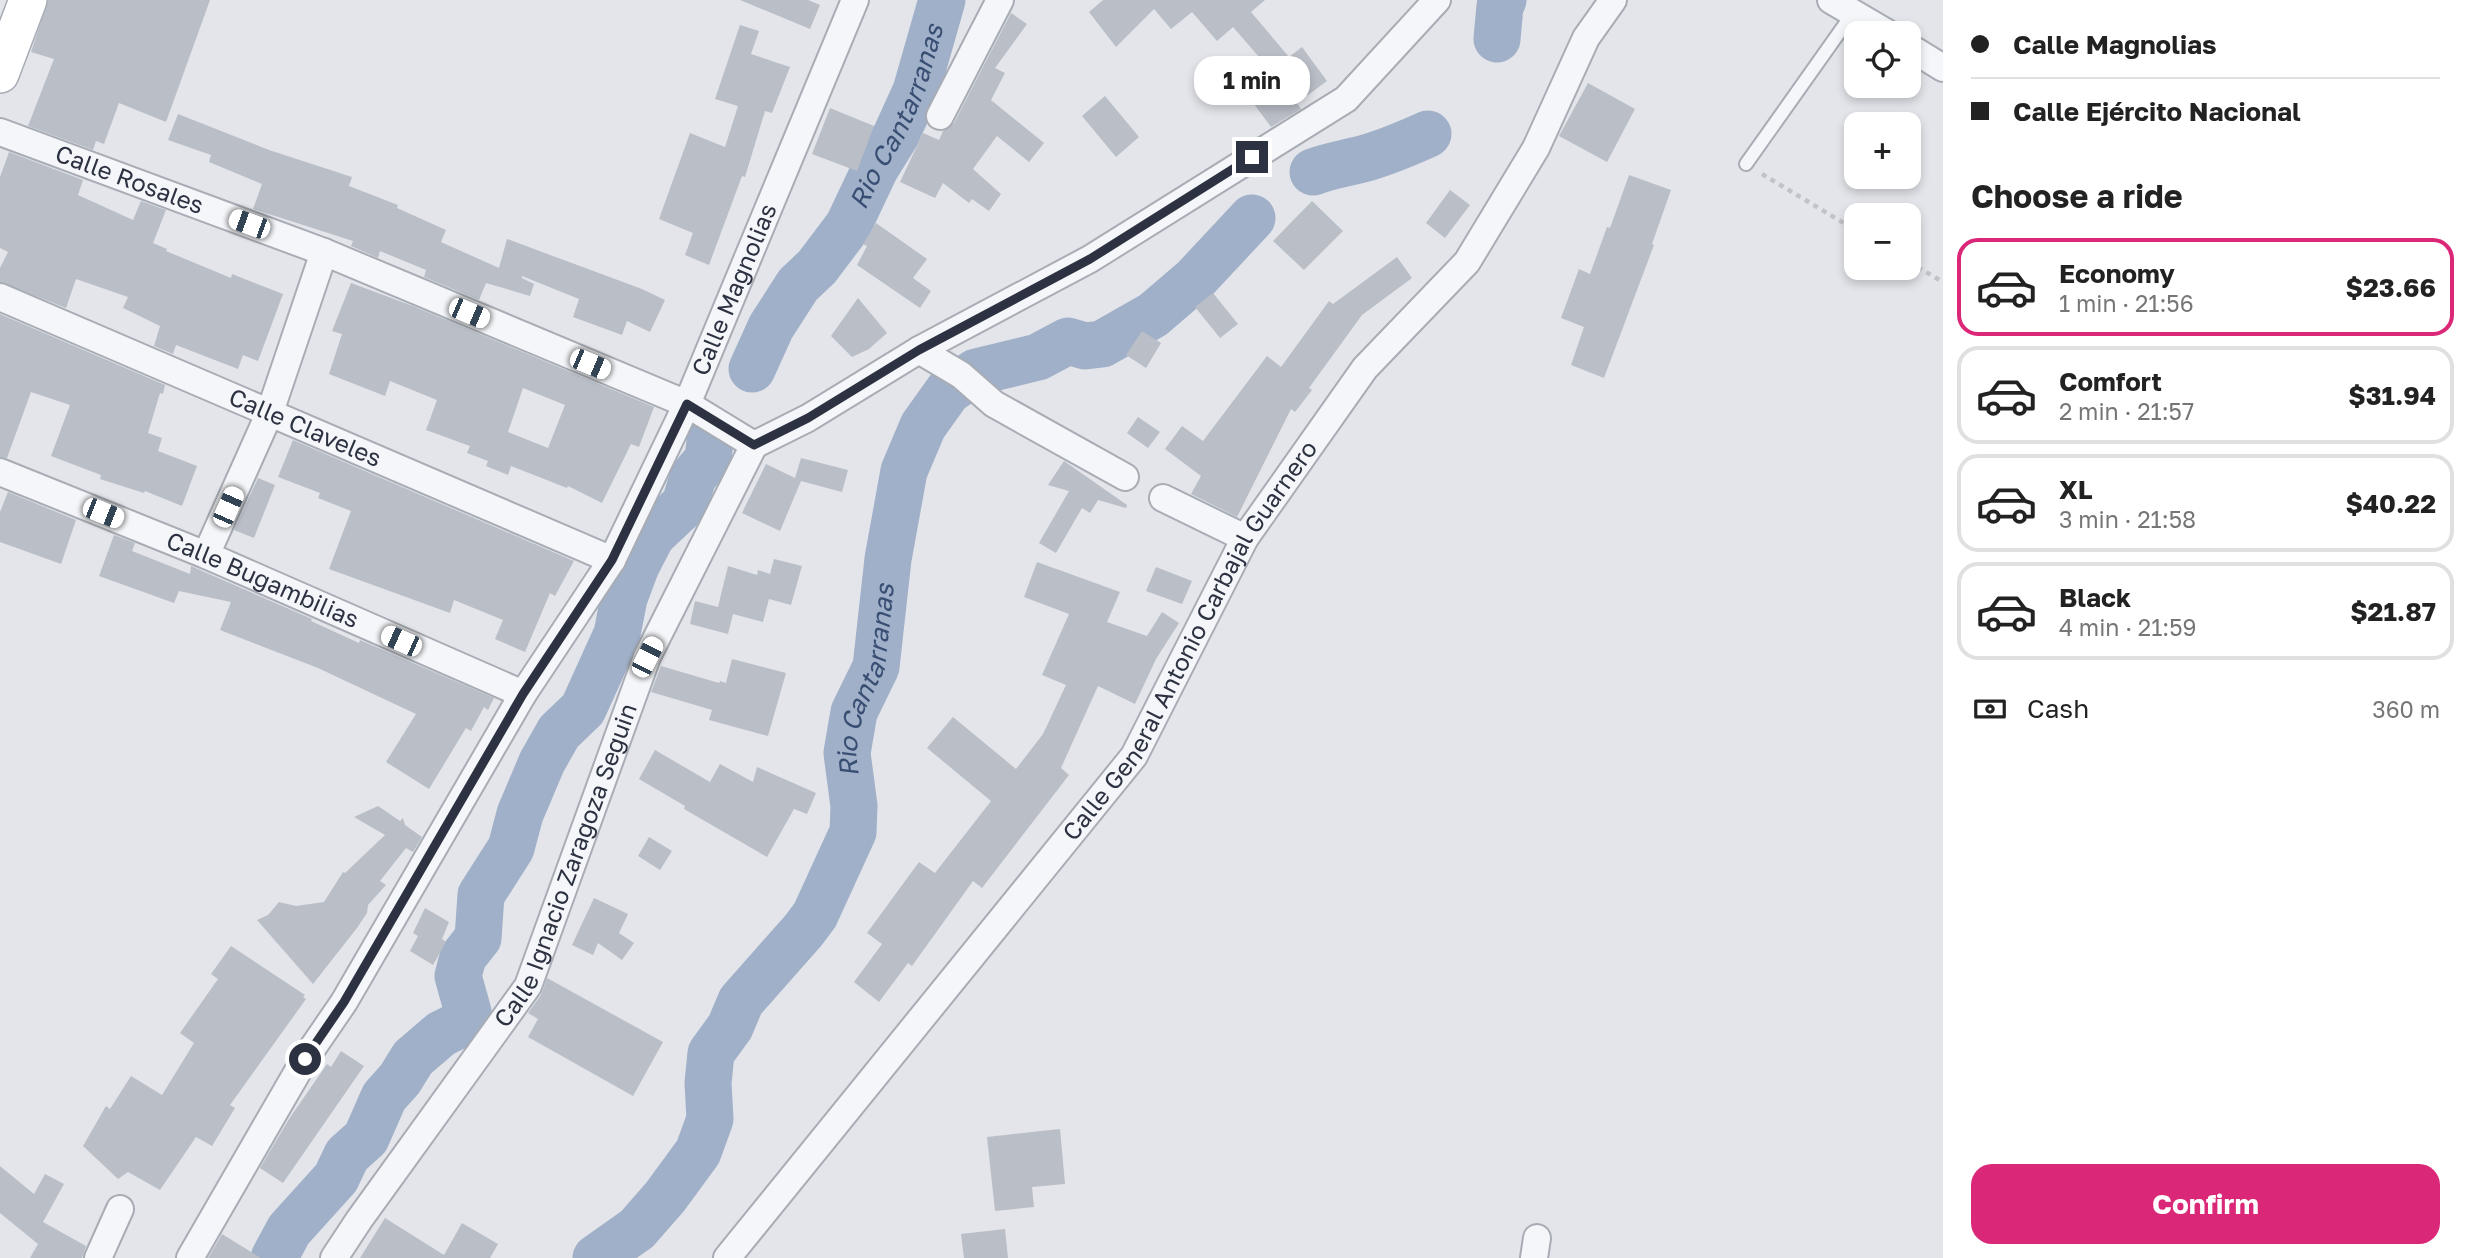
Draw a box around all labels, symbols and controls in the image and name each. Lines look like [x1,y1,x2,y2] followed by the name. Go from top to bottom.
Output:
[842,19,950,214] water label: Rio Cantarranas
[1844,21,1921,280] map controls
[1844,21,1921,98] button: locate
[2013,29,2217,60] text: Calle Magnolias
[1194,55,1310,104] callout: 1 min
[1223,66,1281,94] text: 1 min
[2013,96,2301,127] text: Calle Ejército Nacional
[1844,112,1921,189] button: +
[52,138,208,219] street label: Calle Rosales
[1236,141,1268,173] route end
[1971,177,2183,215] text: Choose a ride
[685,199,782,379] street label: Calle Magnolias
[1844,203,1921,280] button: −
[226,207,273,241] car
[1975,256,2038,319] icon: car
[2059,258,2175,289] text: Economy
[2346,272,2436,303] text: $23.66
[2059,289,2194,317] text: 1 min · 21:56
[446,295,493,331] car
[567,346,614,382] car
[1975,364,2038,427] icon: car
[2059,366,2162,397] text: Comfort
[2348,380,2436,411] text: $31.94
[225,381,386,472] street label: Calle Claveles
[2059,397,2194,425] text: 2 min · 21:57
[1056,434,1322,846] street label: Calle General Antonio Carbajal Guarnero
[1975,472,2038,535] icon: car
[2059,474,2093,505] text: XL
[210,484,247,530] car
[2345,488,2436,519] text: $40.22
[80,495,127,531] car
[2059,505,2196,533] text: 3 min · 21:58
[163,525,364,633] street label: Calle Bugambilias
[1975,580,2038,643] icon: car
[831,581,900,779] water label: Rio Cantarranas
[2059,582,2131,613] text: Black
[2350,596,2436,627] text: $21.87
[2059,613,2197,641] text: 4 min · 21:59
[378,623,425,659] car
[629,634,666,680] car
[1971,690,2009,728] icon: cash
[2027,693,2089,724] text: Cash
[2372,695,2440,723] text: 360 m
[487,699,642,1032] street label: Calle Ignacio Zaragoza Seguin
[289,1043,321,1075] route start
[1971,1164,2440,1244] button: Confirm

